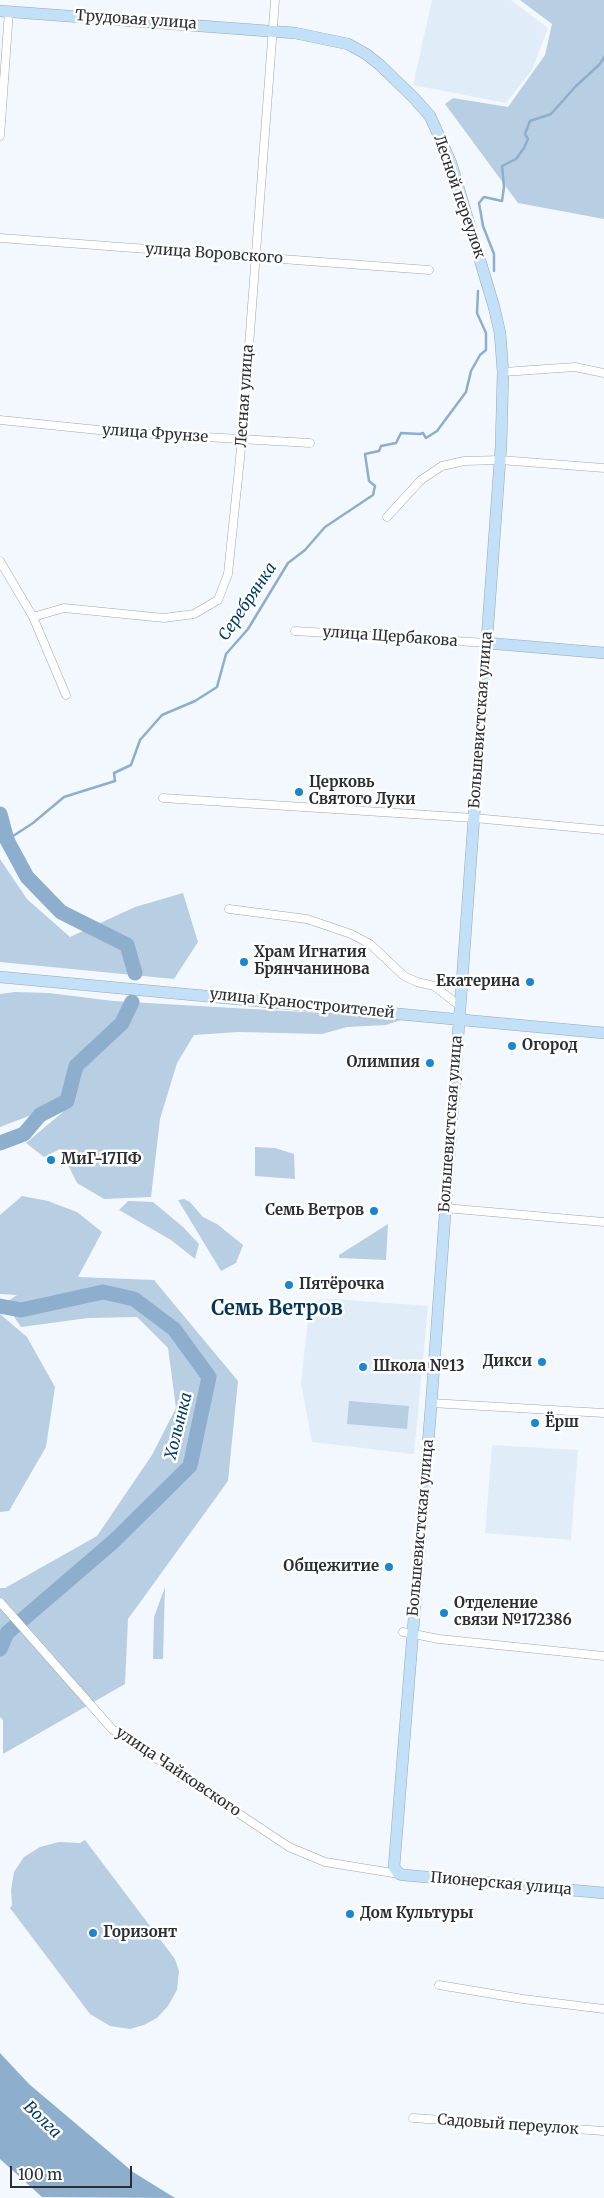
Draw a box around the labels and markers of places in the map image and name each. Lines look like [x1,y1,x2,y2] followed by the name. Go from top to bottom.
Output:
[309,774,416,809] place label: Церковь Святого Луки
[293,786,305,798] marker: Церковь Святого Луки
[254,944,370,979] place label: Храм Игнатия Брянчанинова
[238,956,250,968] marker: Храм Игнатия Брянчанинова
[436,973,520,991] place label: Екатерина
[524,976,536,988] marker: Екатерина
[522,1037,578,1055] place label: Огород
[506,1040,518,1052] marker: Огород
[347,1054,420,1072] place label: Олимпия
[424,1057,436,1069] marker: Олимпия
[61,1151,142,1169] place label: МиГ-17ПФ
[45,1154,57,1166] marker: МиГ-17ПФ
[265,1202,364,1220] place label: Семь Ветров
[368,1205,380,1217] marker: Семь Ветров
[299,1276,384,1294] place label: Пятёрочка
[283,1279,295,1291] marker: Пятёрочка
[483,1353,532,1371] place label: Дикси
[536,1356,548,1368] marker: Дикси
[373,1358,465,1376] place label: Школа №13
[357,1361,369,1373] marker: Школа №13
[545,1414,579,1432] place label: Ёрш
[529,1417,541,1429] marker: Ёрш
[283,1558,379,1576] place label: Общежитие
[383,1561,395,1573] marker: Общежитие
[454,1595,572,1630] place label: Отделение связи №172386
[438,1607,450,1619] marker: Отделение связи №172386
[360,1905,473,1923] place label: Дом Культуры
[344,1908,356,1920] marker: Дом Культуры
[103,1924,177,1942] place label: Горизонт
[87,1927,99,1939] marker: Горизонт

